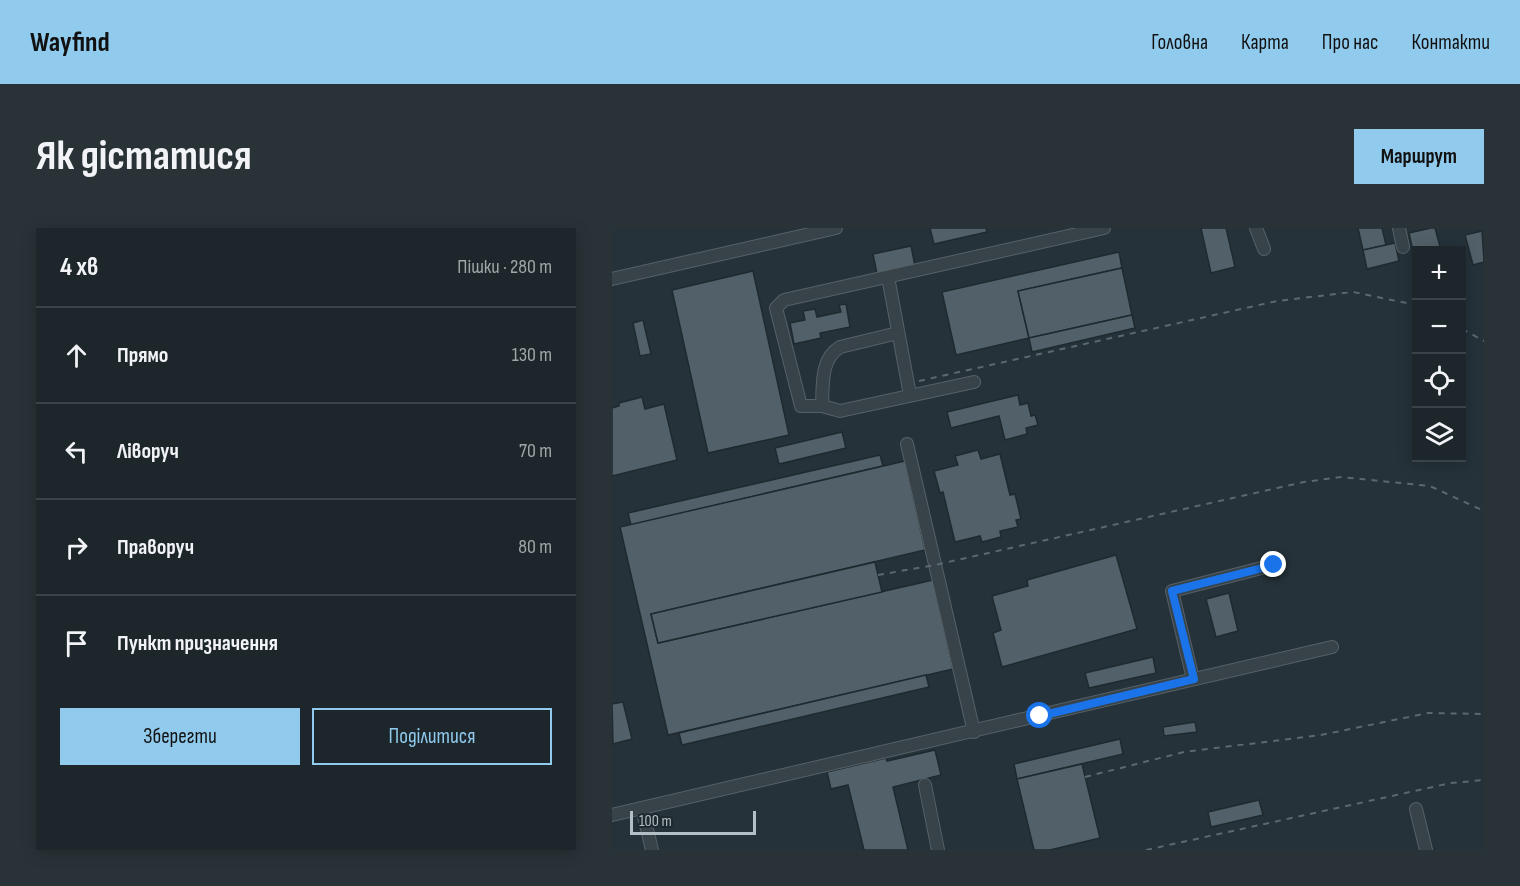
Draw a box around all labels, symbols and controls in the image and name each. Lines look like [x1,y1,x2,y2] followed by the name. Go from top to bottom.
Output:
[30,26,110,59] text: Wayfind
[1151,30,1208,55] text: Головна
[1241,30,1289,55] text: Карта
[1322,30,1378,55] text: Про нас
[1411,30,1490,55] text: Контакти
[1354,129,1484,184] button: Маршрут
[36,131,252,182] text: Як дістатися
[1412,246,1466,462] map controls
[1412,246,1466,300] button: +
[60,252,98,283] text: 4 хв
[457,255,552,279] text: Пішки · 280 m
[1412,300,1466,354] button: −
[60,339,93,372] icon: ahead
[117,342,168,369] text: Прямо
[512,343,552,367] text: 130 m
[1412,354,1466,408] button: locate
[1412,408,1466,462] button: layers
[60,435,93,468] icon: left
[117,438,179,465] text: Ліворуч
[519,439,552,463] text: 70 m
[60,531,93,564] icon: right
[117,534,194,561] text: Праворуч
[518,535,552,559] text: 80 m
[1260,551,1286,577] route end
[60,627,93,660] icon: arrive
[117,630,278,657] text: Пункт призначення
[1026,702,1052,728] route start
[60,708,300,765] button: Зберегти
[312,708,552,765] button: Поділитися
[630,808,756,836] scale bar
[639,812,672,831] text: 100 m

